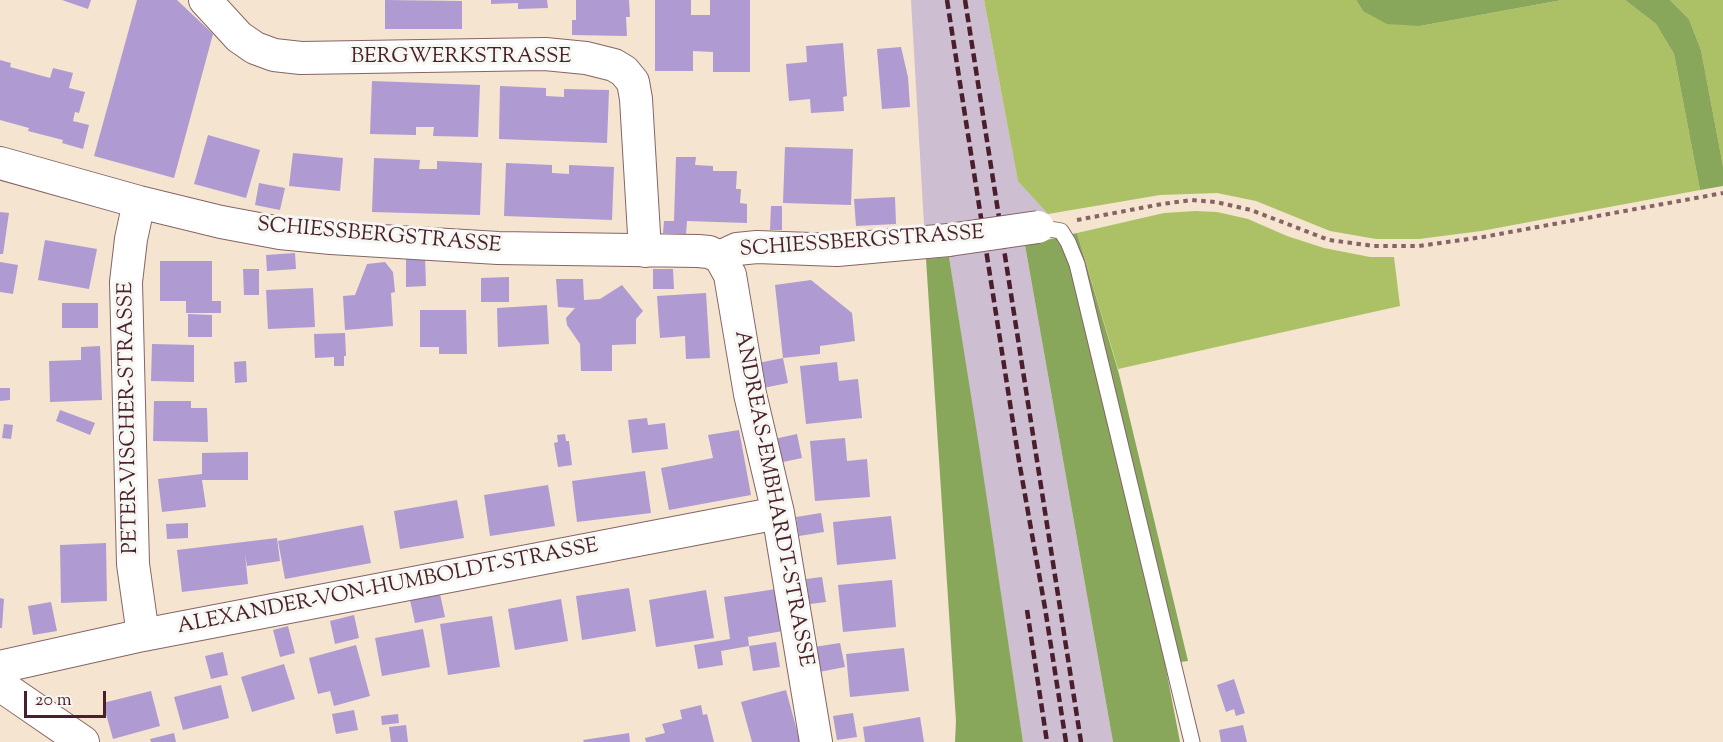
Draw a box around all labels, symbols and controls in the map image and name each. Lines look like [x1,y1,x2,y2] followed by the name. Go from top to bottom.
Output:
[351,45,571,71] street label: BERGWERKSTRASSE
[256,214,502,260] street label: SCHIESSBERGSTRASSE
[739,222,985,264] street label: SCHIESSBERGSTRASSE
[115,282,145,554] street label: PETER-VISCHER-STRASSE
[727,329,817,669] street label: ANDREAS-EMBHARDT-STRASSE
[175,535,601,641] street label: ALEXANDER-VON-HUMBOLDT-STRASSE
[27,679,110,717] scale bar
[35,688,72,714] text: 20 m

